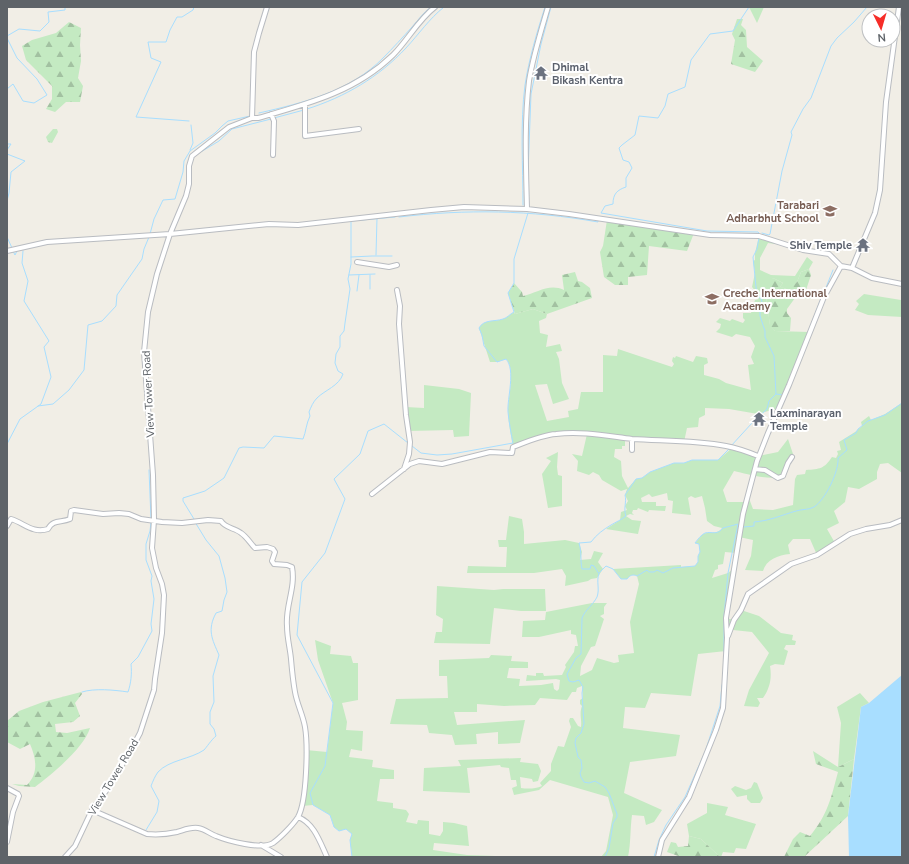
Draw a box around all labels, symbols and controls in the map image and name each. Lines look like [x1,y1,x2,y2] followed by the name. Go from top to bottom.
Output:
[861,8,901,48] north arrow
[877,30,887,45] text: N
[552,60,623,88] place label: Dhimal Bikash Kentra
[533,65,549,81] temple icon: Dhimal Bikash Kentra
[726,198,819,226] place label: Tarabari Adharbhut School
[822,203,838,219] school or university icon: Tarabari Adharbhut School
[855,237,871,253] temple icon: Shiv Temple
[789,238,852,253] place label: Shiv Temple
[723,286,827,314] place label: Creche International Academy
[704,291,720,307] school or university icon: Creche International Academy
[139,350,158,439] street label: View Tower Road
[770,406,841,434] place label: Laxminarayan Temple
[751,411,767,427] temple icon: Laxminarayan Temple
[84,736,142,819] street label: View Tower Road

